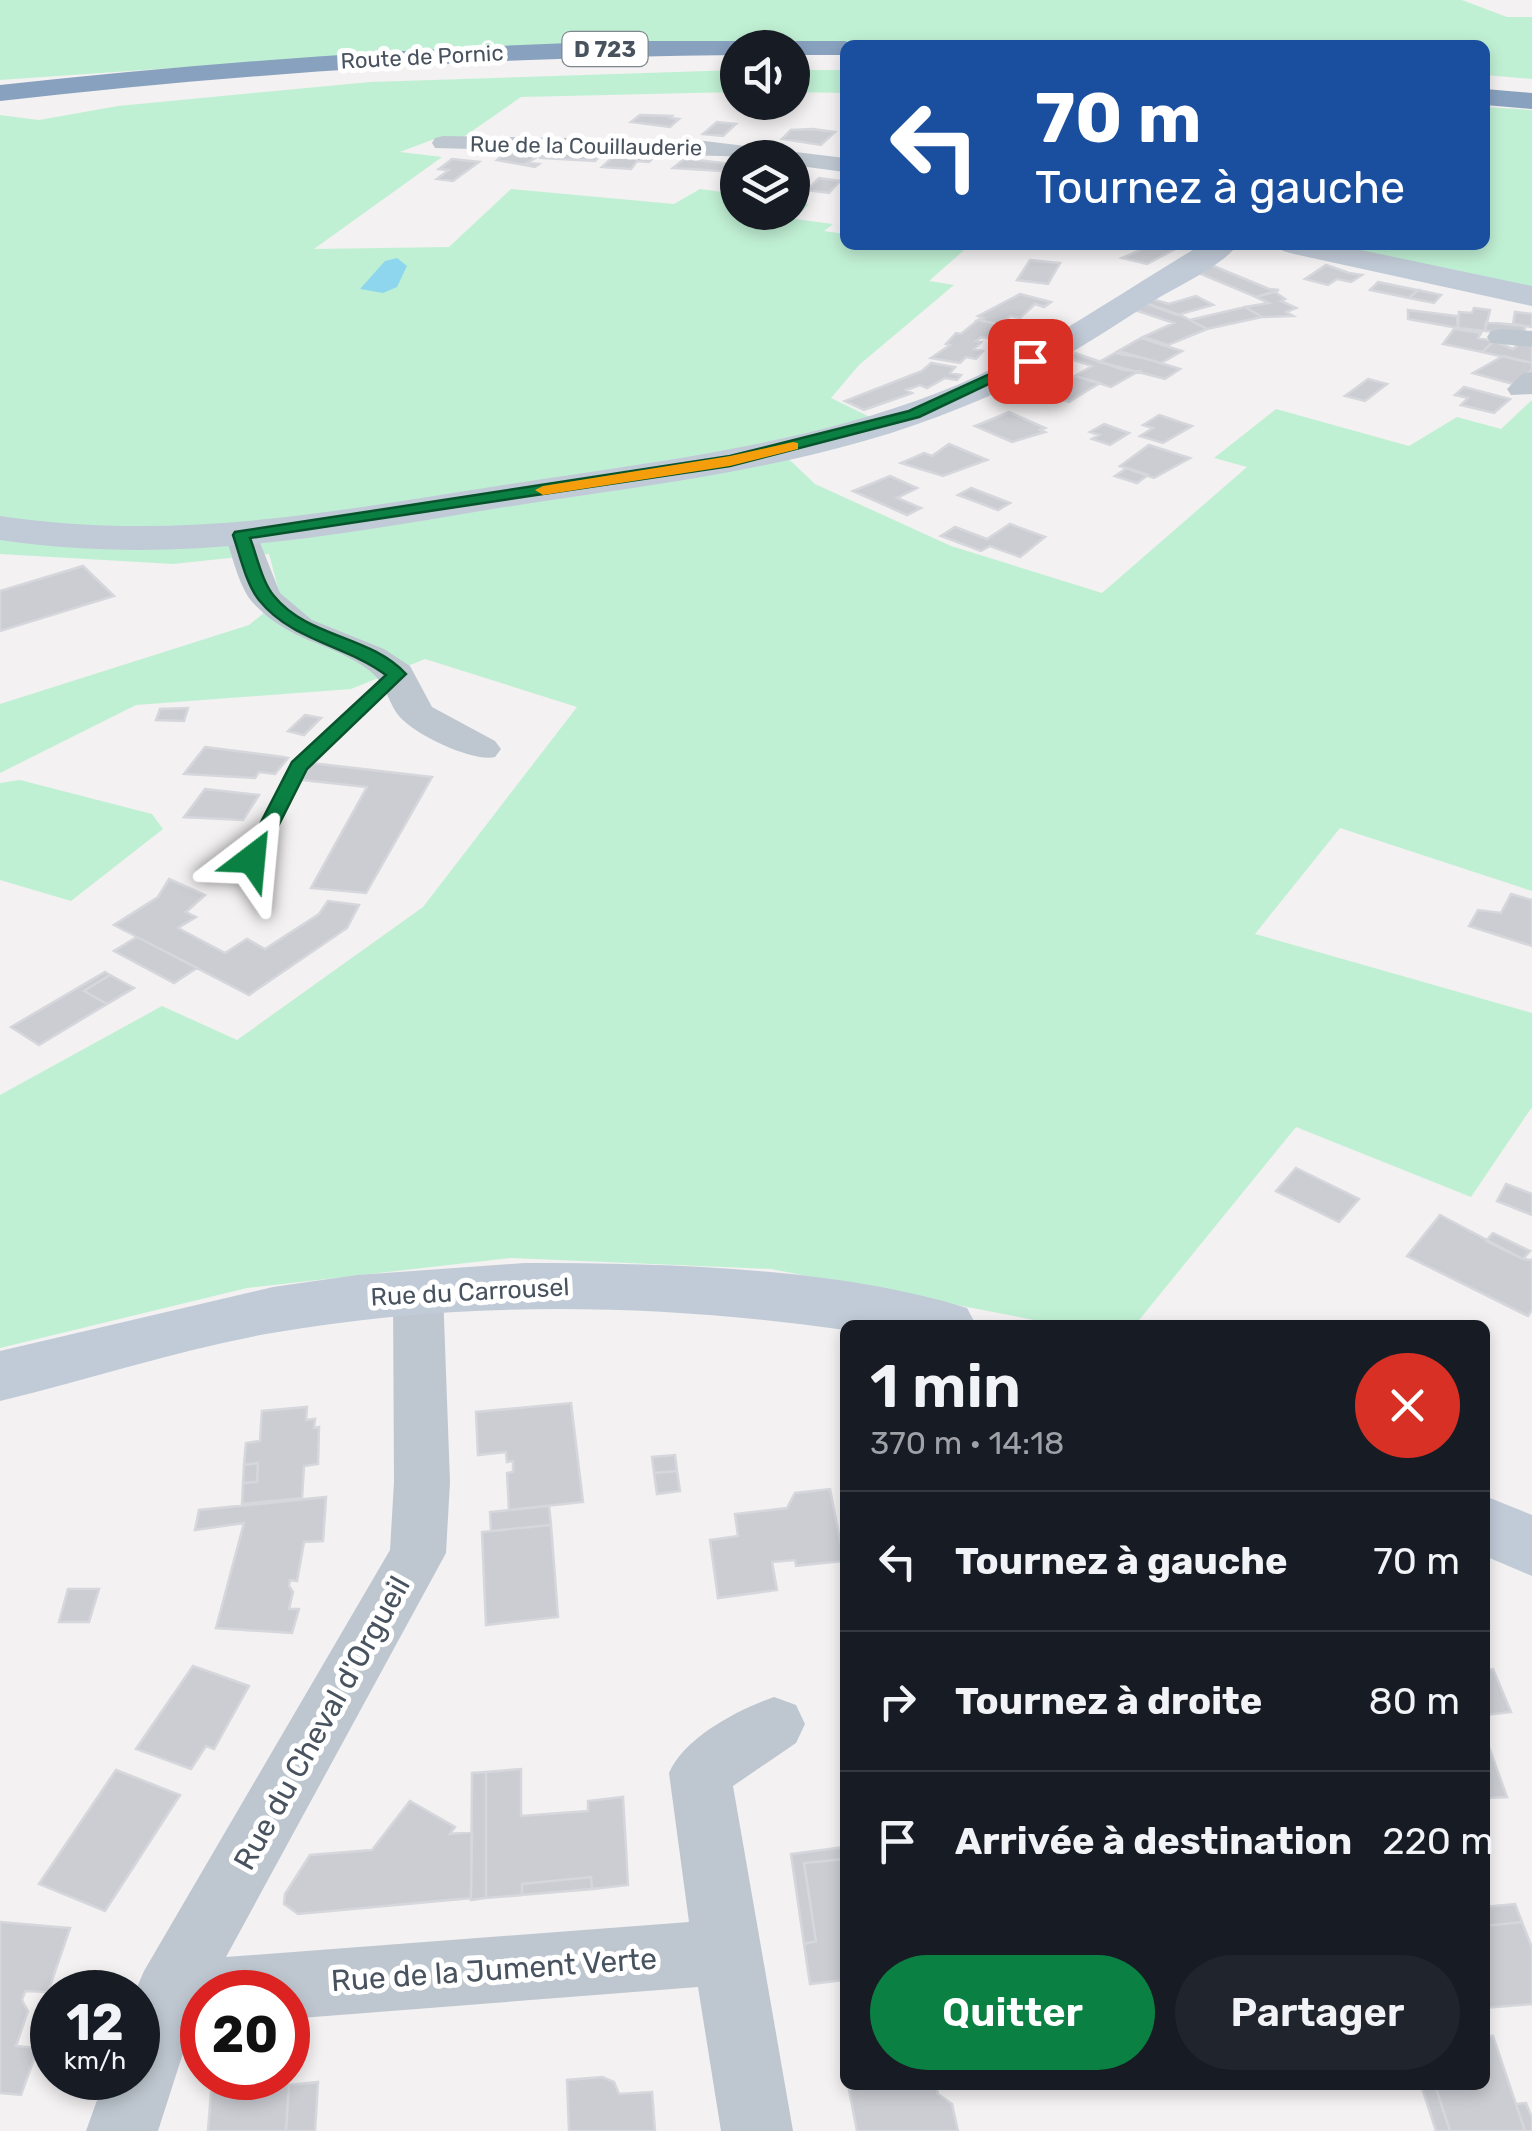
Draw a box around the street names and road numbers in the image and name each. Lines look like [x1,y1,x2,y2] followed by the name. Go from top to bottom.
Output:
[562,32,648,66] road number: D 723
[340,39,504,75] street label: Route de Pornic
[470,130,702,162] street label: Rue de la Couillauderie
[370,1272,570,1312] street label: Rue du Carrousel
[226,1570,418,1876] street label: Rue du Cheval d'Orgueil
[330,1941,658,1999] street label: Rue de la Jument Verte

